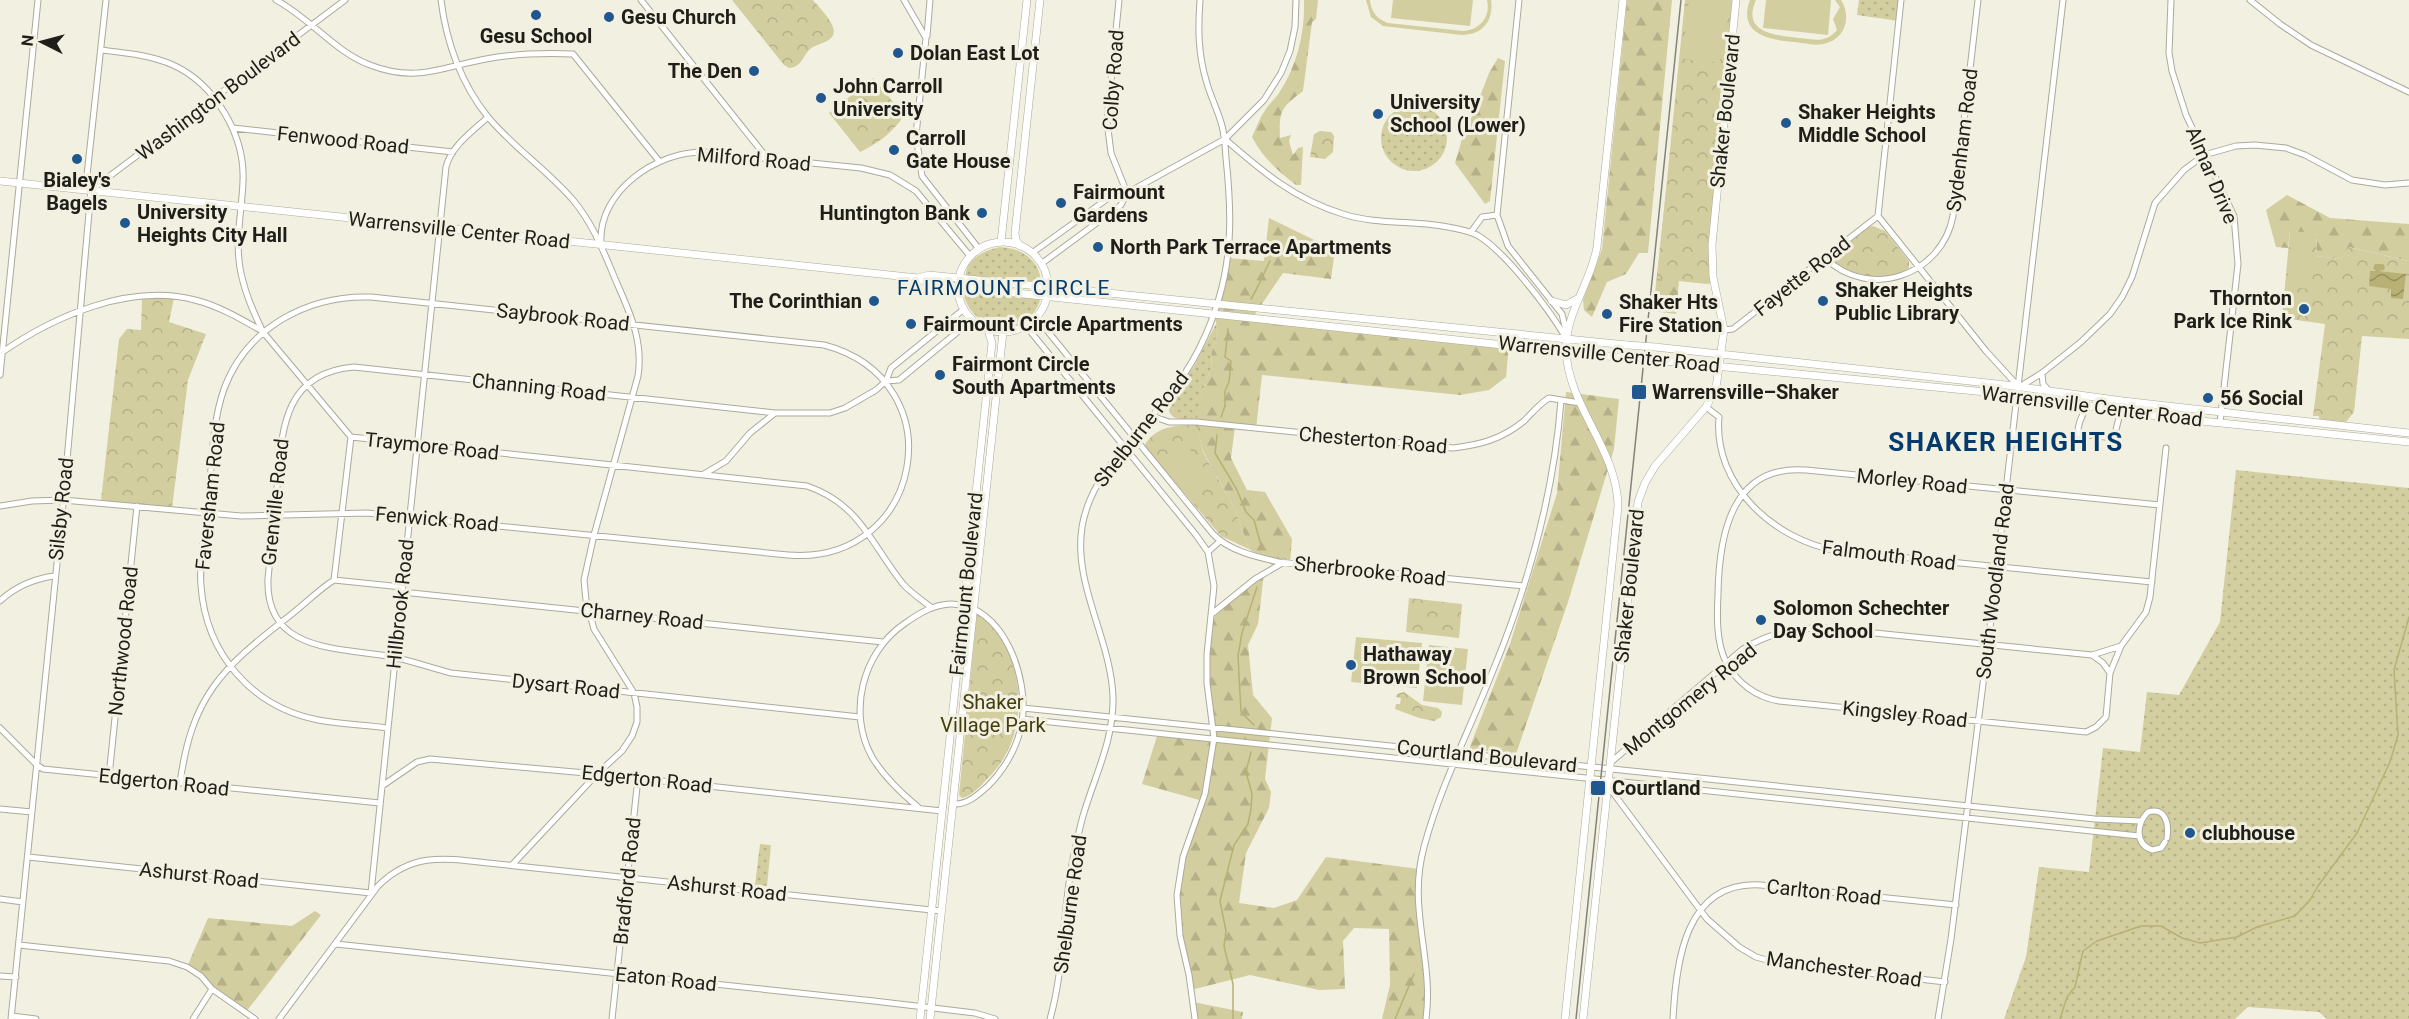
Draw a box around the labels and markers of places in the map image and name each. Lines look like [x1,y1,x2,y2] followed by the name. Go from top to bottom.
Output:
[621,5,736,29] place label: Gesu Church
[529,8,543,22] marker: Gesu School
[602,10,616,24] marker: Gesu Church
[480,24,592,48] place label: Gesu School
[910,41,1040,65] place label: Dolan East Lot
[891,46,905,60] marker: Dolan East Lot
[668,59,742,83] place label: The Den
[747,64,761,78] marker: The Den
[833,74,943,121] place label: John Carroll University
[1390,90,1526,137] place label: University School (Lower)
[814,91,828,105] marker: John Carroll University
[1798,100,1936,147] place label: Shaker Heights Middle School
[1371,107,1385,121] marker: University School (Lower)
[1779,116,1793,130] marker: Shaker Heights Middle School
[906,126,1011,173] place label: Carroll Gate House
[887,143,901,157] marker: Carroll Gate House
[70,152,84,166] marker: Bialey's Bagels
[43,168,111,215] place label: Bialey's Bagels
[1073,180,1165,227] place label: Fairmount Gardens
[1054,196,1068,210] marker: Fairmount Gardens
[137,200,287,247] place label: University Heights City Hall
[819,201,970,225] place label: Huntington Bank
[975,206,989,220] marker: Huntington Bank
[118,216,132,230] marker: University Heights City Hall
[1110,235,1392,259] place label: North Park Terrace Apartments
[1091,240,1105,254] marker: North Park Terrace Apartments
[1835,278,1973,325] place label: Shaker Heights Public Library
[2173,286,2292,333] place label: Thornton Park Ice Rink
[729,289,862,313] place label: The Corinthian
[1619,290,1723,337] place label: Shaker Hts Fire Station
[867,294,881,308] marker: The Corinthian
[1816,294,1830,308] marker: Shaker Heights Public Library
[2297,302,2311,316] marker: Thornton Park Ice Rink
[1600,307,1614,321] marker: Shaker Hts Fire Station
[923,312,1183,336] place label: Fairmount Circle Apartments
[904,317,918,331] marker: Fairmount Circle Apartments
[952,352,1116,399] place label: Fairmont Circle South Apartments
[933,368,947,382] marker: Fairmont Circle South Apartments
[1652,380,1840,404] place label: Warrensville–Shaker
[1630,383,1648,401] marker: Warrensville–Shaker
[2220,386,2303,410] place label: 56 Social
[2201,391,2215,405] marker: 56 Social
[1773,596,1950,643] place label: Solomon Schechter Day School
[1754,613,1768,627] marker: Solomon Schechter Day School
[1363,642,1487,689] place label: Hathaway Brown School
[1344,658,1358,672] marker: Hathaway Brown School
[1612,776,1701,800] place label: Courtland
[1589,779,1607,797] marker: Courtland
[2202,821,2295,845] place label: clubhouse
[2183,826,2197,840] marker: clubhouse

